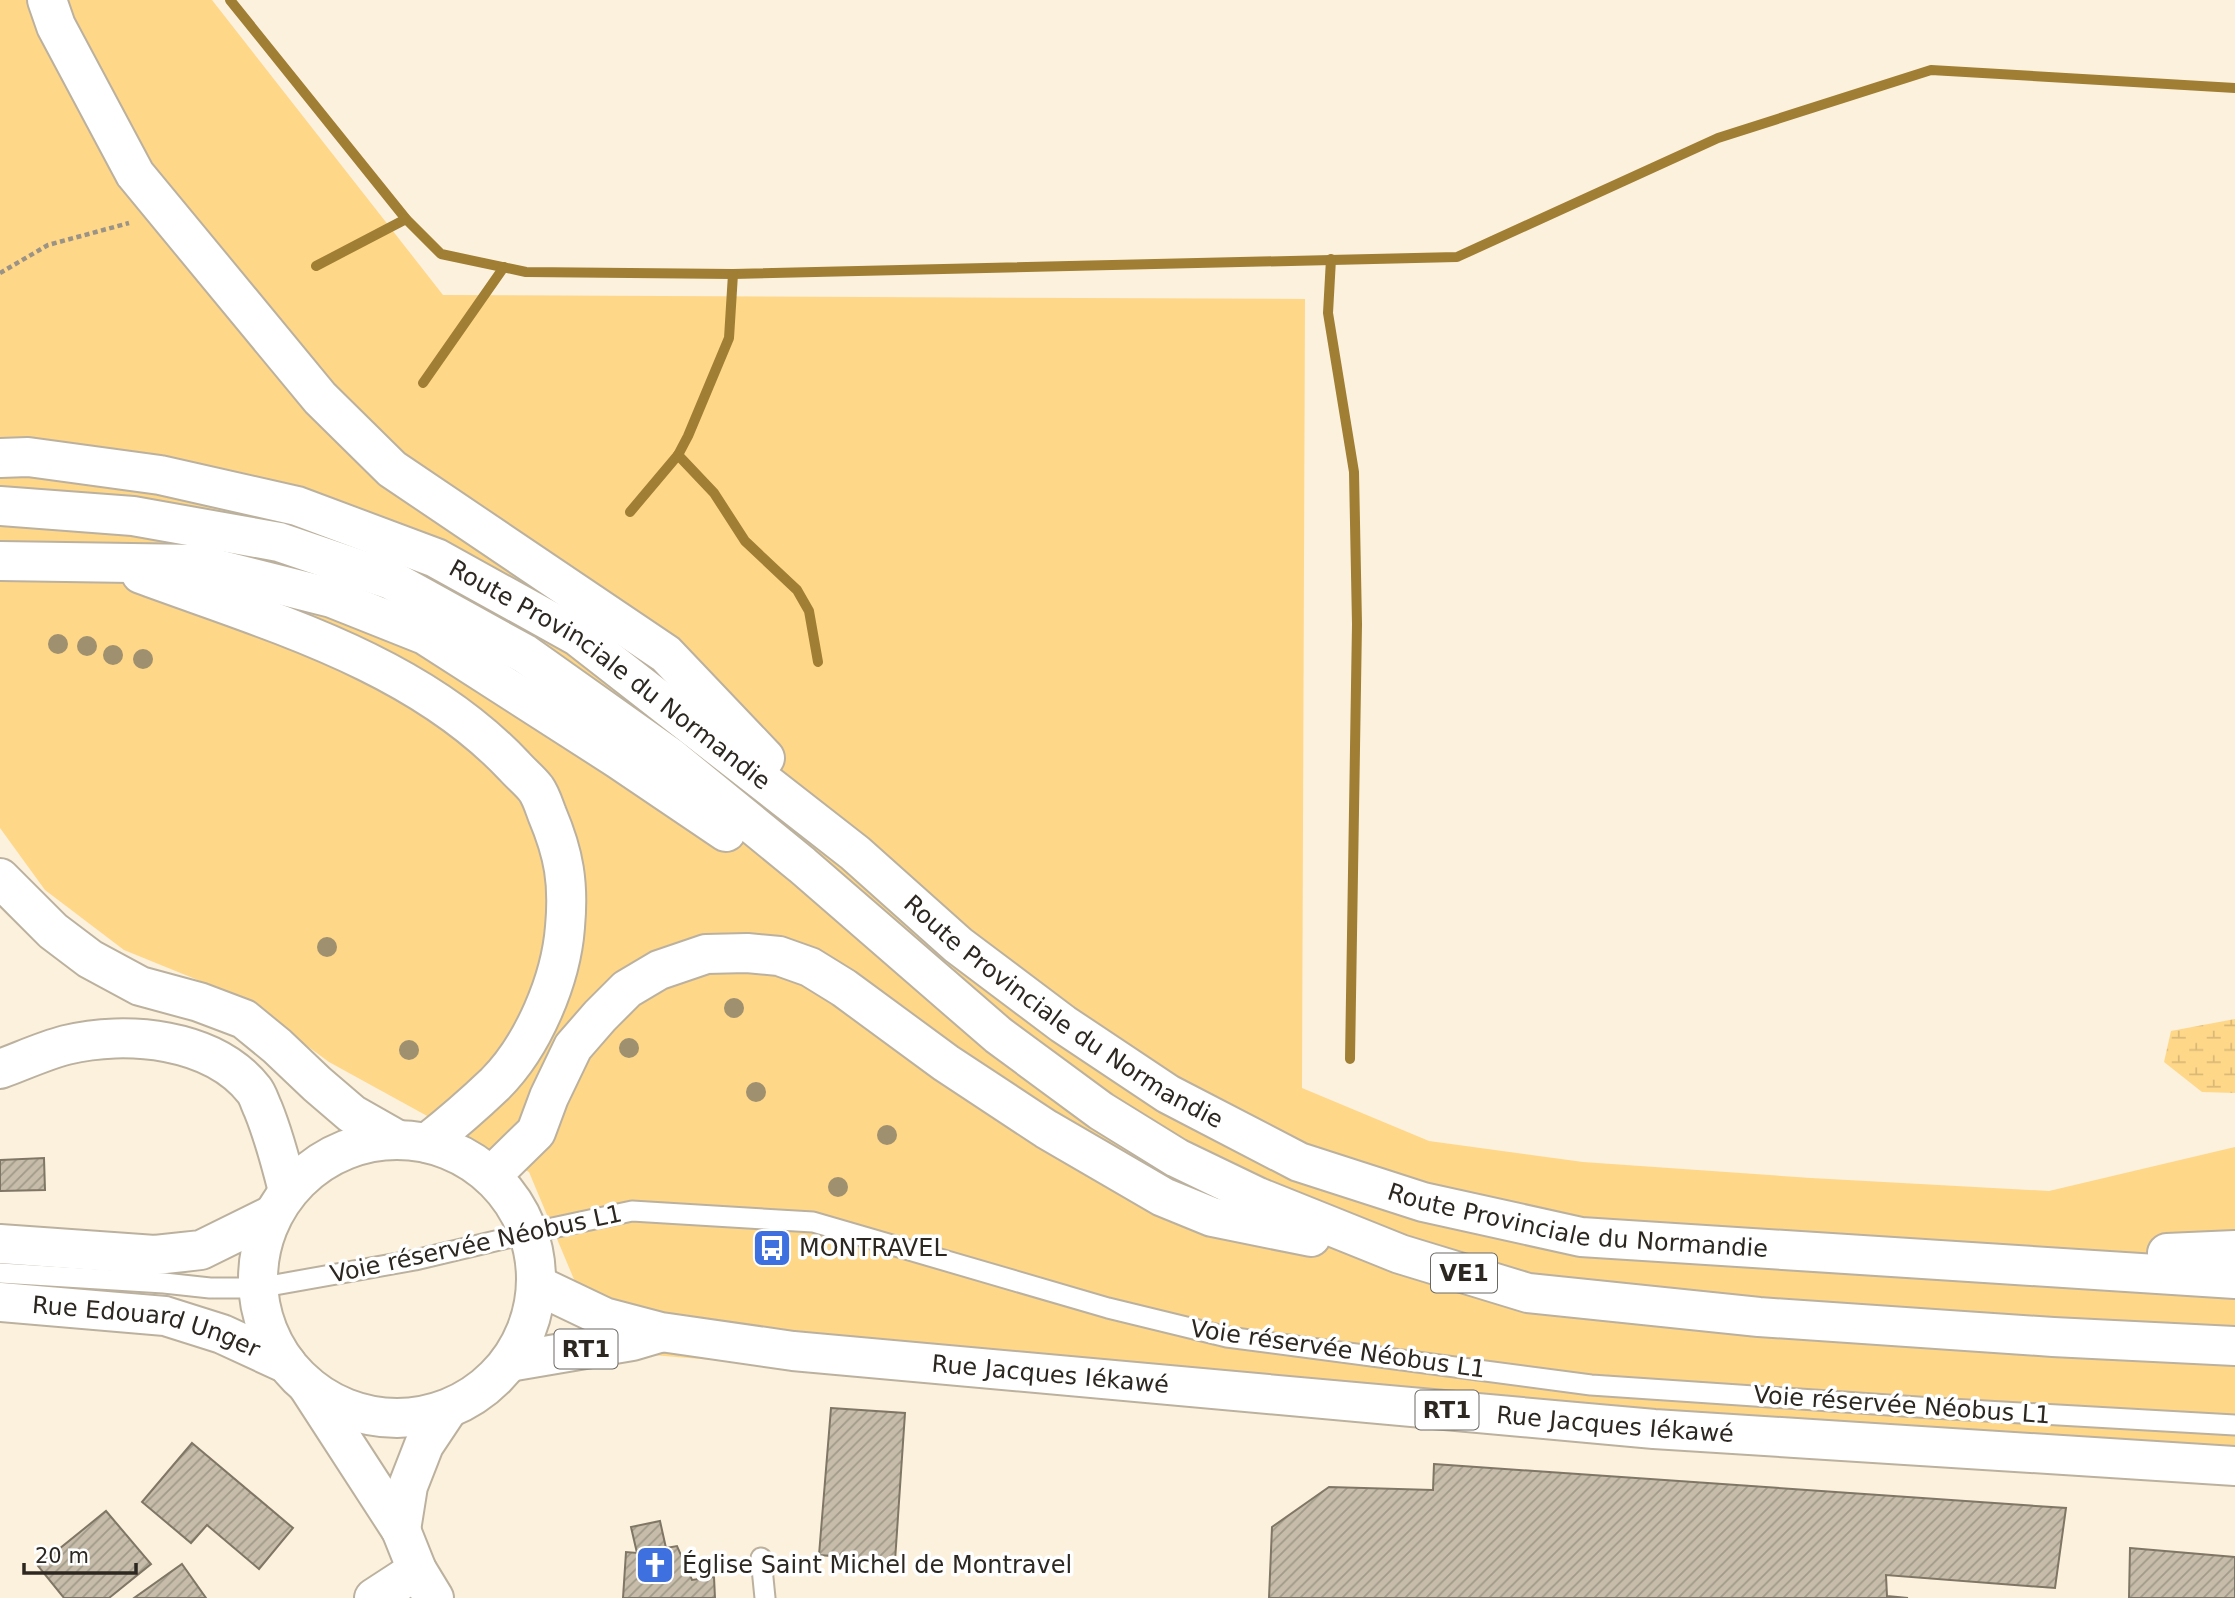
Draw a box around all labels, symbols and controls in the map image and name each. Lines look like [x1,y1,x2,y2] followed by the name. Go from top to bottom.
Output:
[444,554,776,796] street label: Route Provinciale du Normandie
[898,889,1228,1134] street label: Route Provinciale du Normandie
[1384,1178,1769,1263] street label: Route Provinciale du Normandie
[328,1199,624,1289] street label: Voie réservée Néobus L1
[751,1227,793,1269] bus stop icon: MONTRAVEL
[799,1234,947,1262] place label: MONTRAVEL
[1431,1254,1497,1292] road number: VE1
[31,1291,265,1364] street label: Rue Edouard Unger
[1189,1314,1487,1384] street label: Voie réservée Néobus L1
[554,1330,618,1368] road number: RT1
[931,1350,1170,1399] street label: Rue Jacques Iékawé
[1753,1381,2051,1429] street label: Voie réservée Néobus L1
[1416,1390,1478,1429] road number: RT1
[1495,1401,1735,1448] street label: Rue Jacques Iékawé
[24,1532,136,1576] scale bar
[35,1544,89,1568] text: 20 m
[634,1544,676,1586] church icon: Église Saint Michel de Montravel
[682,1550,1072,1579] place label: Église Saint Michel de Montravel

